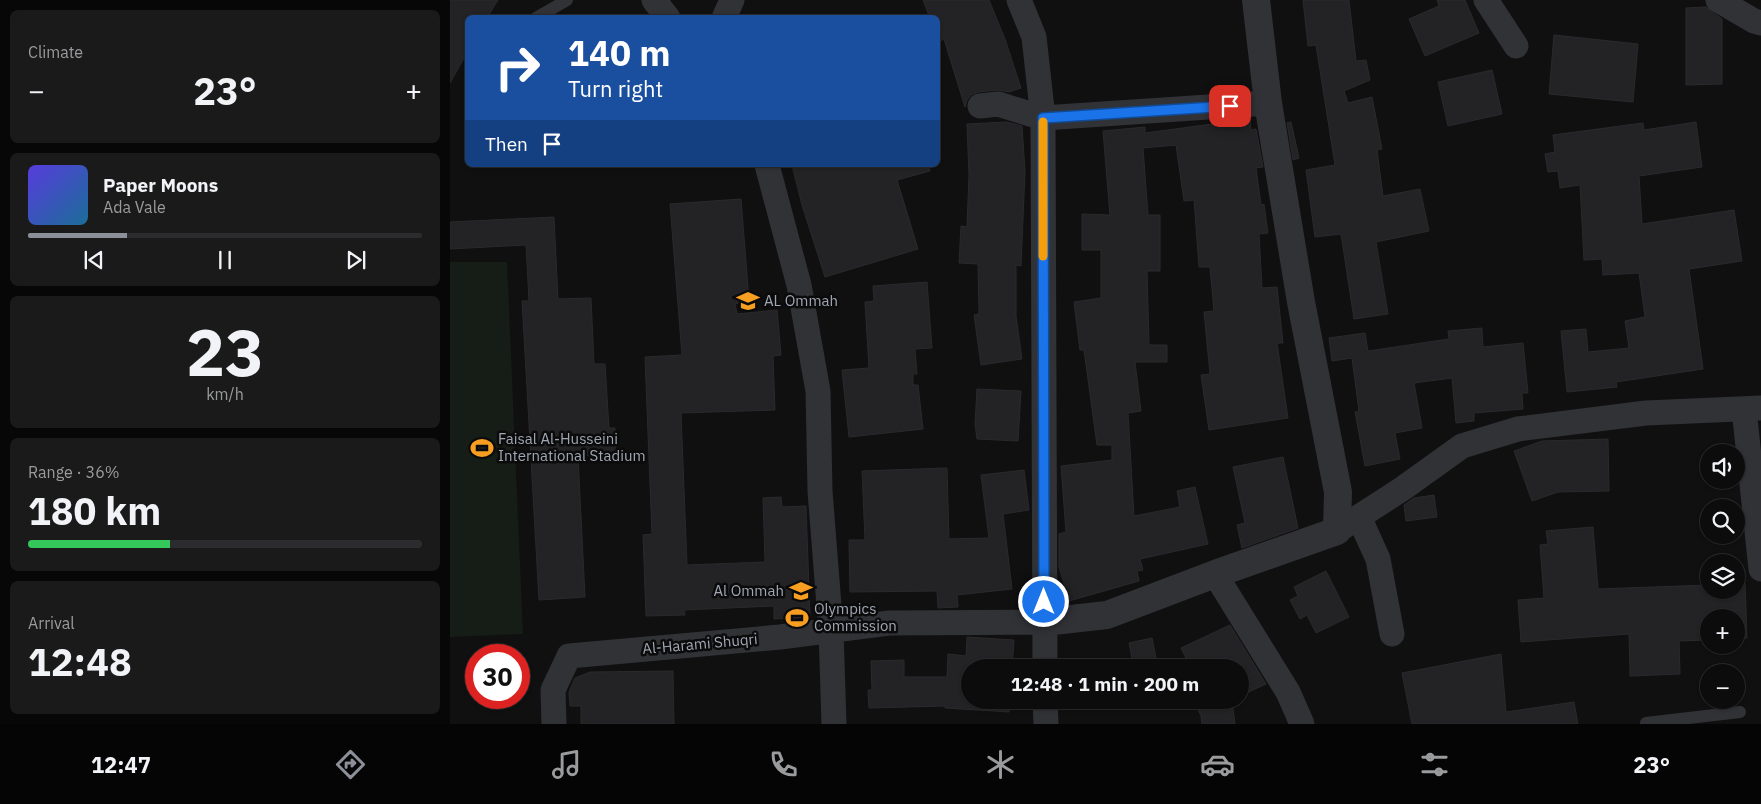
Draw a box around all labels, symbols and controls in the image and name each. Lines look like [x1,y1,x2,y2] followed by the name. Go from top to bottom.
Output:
[568,30,671,76] text: 140 m
[485,35,550,100] icon: right
[28,42,83,62] text: Climate
[193,66,257,115] text: 23°
[28,72,45,109] text: −
[405,72,422,109] text: +
[568,74,663,103] text: Turn right
[1209,85,1251,127] pin
[1216,92,1244,120] icon: arrive
[538,130,566,158] icon: arrive
[485,132,528,156] text: Then
[103,173,218,197] text: Paper Moons
[103,197,166,217] text: Ada Vale
[80,246,108,274] icon: previous
[211,246,239,274] icon: pause
[342,246,370,274] icon: next
[735,288,761,314] school or university icon: AL Ommah
[764,291,838,310] place label: AL Ommah
[186,309,264,394] text: 23
[206,384,244,404] text: km/h
[498,429,646,465] place label: Faisal Al-Husseini International Stadium
[469,435,495,461] sports icon: Faisal Al-Husseini International Stadium
[1700,444,1745,709] map controls
[1700,444,1745,489] button: sound
[28,462,120,482] text: Range · 36%
[28,486,161,535] text: 180 km
[1700,499,1745,544] button: search
[1700,554,1745,599] button: layers
[1017,575,1069,627] position arrow
[788,578,814,604] school or university icon: Al Ommah
[713,581,784,600] place label: Al Ommah
[814,599,897,635] place label: Olympics Commission
[784,605,810,631] sports icon: Olympics Commission
[1700,609,1745,654] button: +
[28,613,75,633] text: Arrival
[641,629,758,658] street label: Al-Harami Shuqri
[28,637,132,686] text: 12:48
[465,644,530,709] speed limit sign: 30
[1700,664,1745,709] button: −
[1011,672,1199,696] text: 12:48 · 1 min · 200 m
[333,747,368,782] icon: directions
[549,747,584,782] icon: music
[766,747,801,782] icon: phone
[983,747,1018,782] icon: climate
[1200,747,1235,782] icon: car
[1417,747,1452,782] icon: filters
[91,750,151,779] text: 12:47
[1633,750,1670,779] text: 23°

